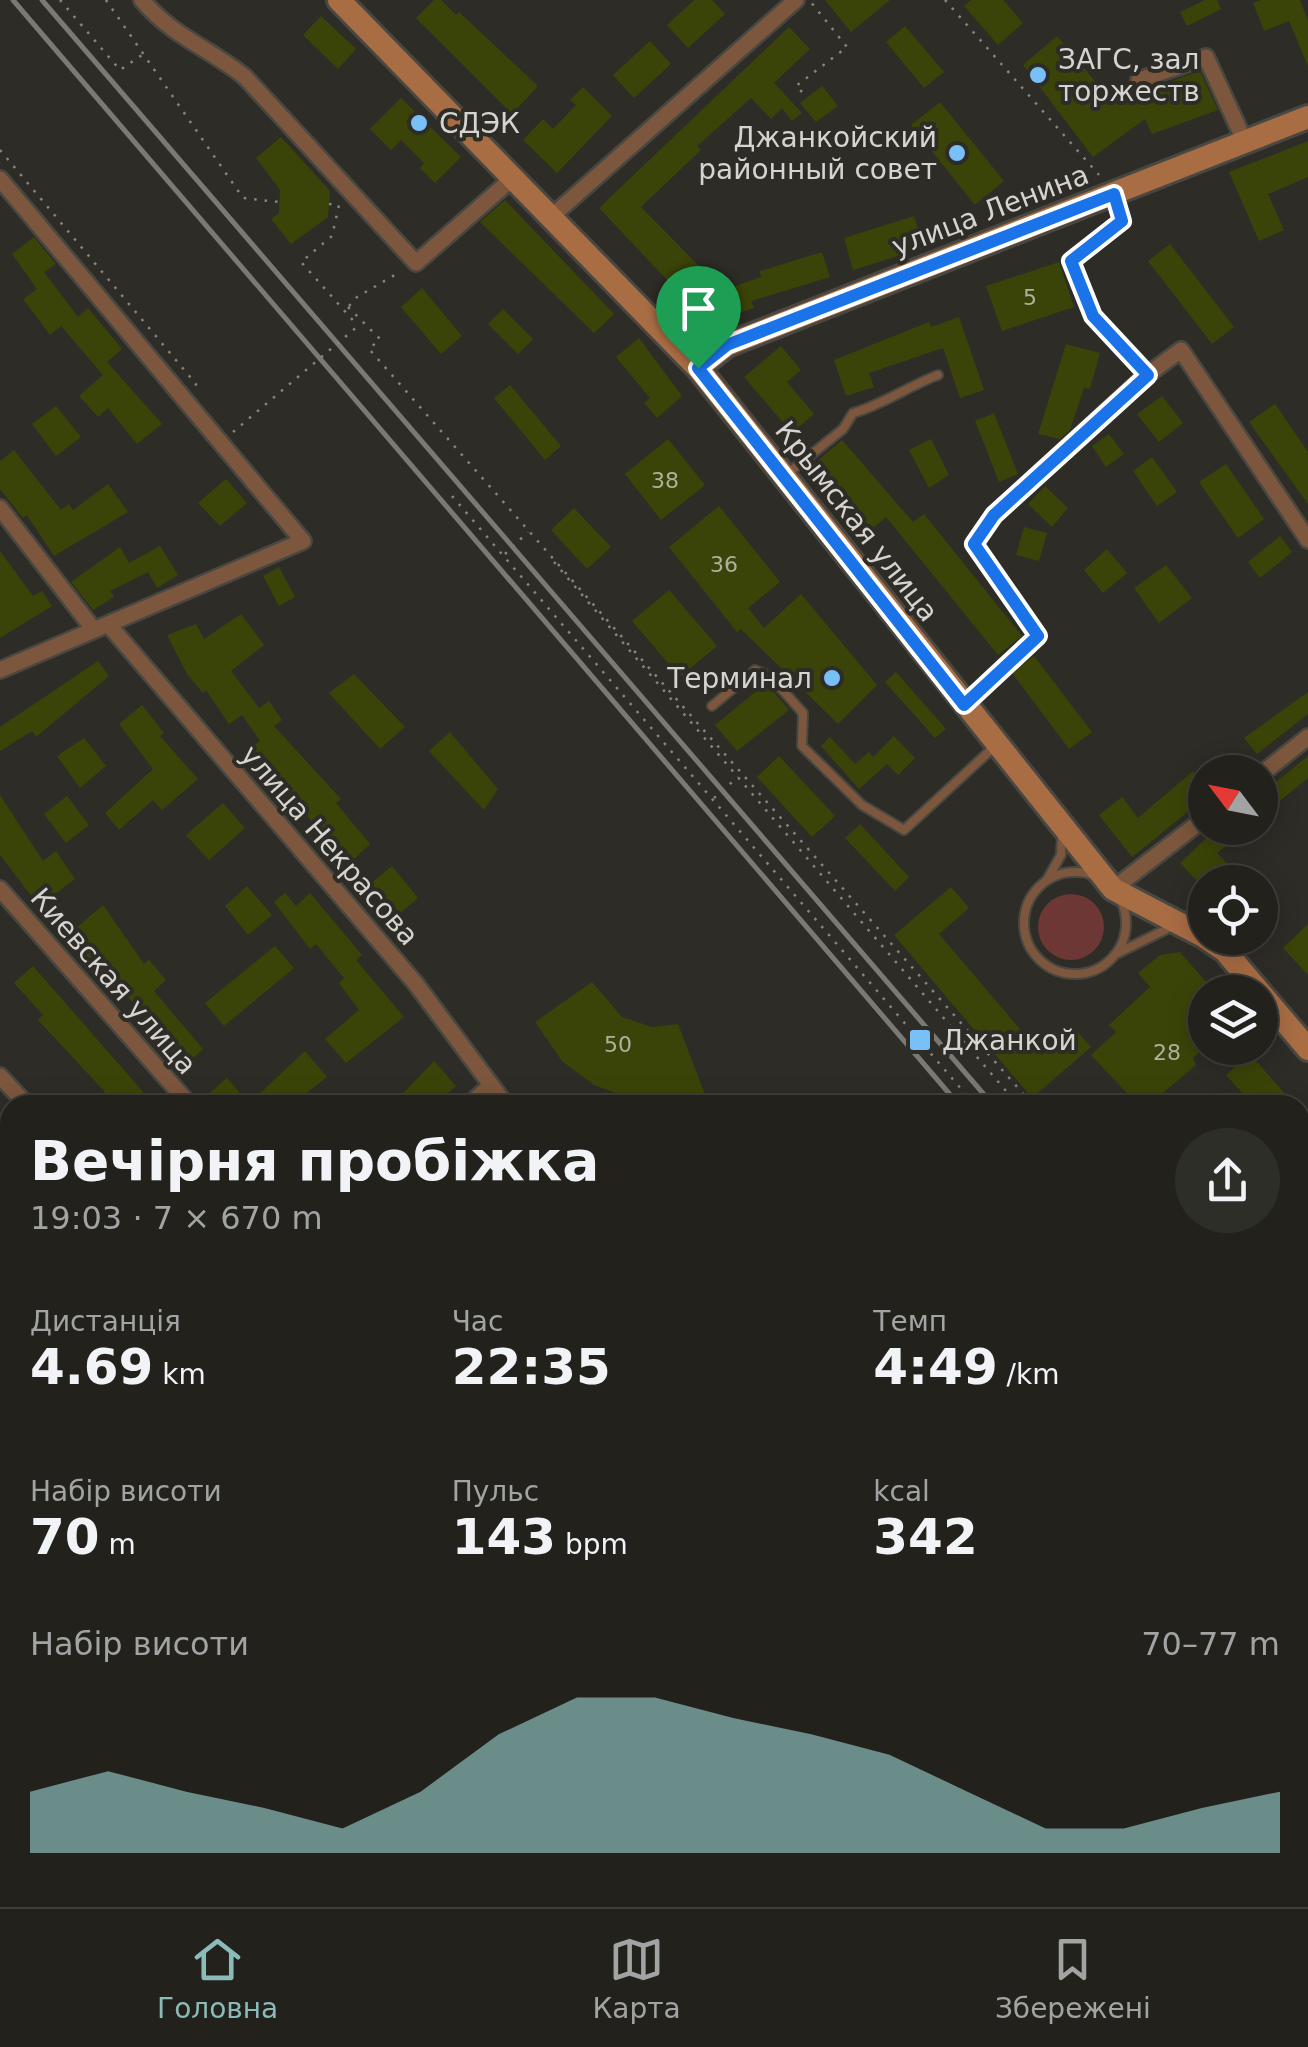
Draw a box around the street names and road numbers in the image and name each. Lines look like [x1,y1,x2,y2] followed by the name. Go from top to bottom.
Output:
[887,158,1093,263] street label: улица Ленина
[768,415,945,628] street label: Крымская улица
[234,739,425,952] street label: улица Некрасова
[24,881,203,1081] street label: Киевская улица

